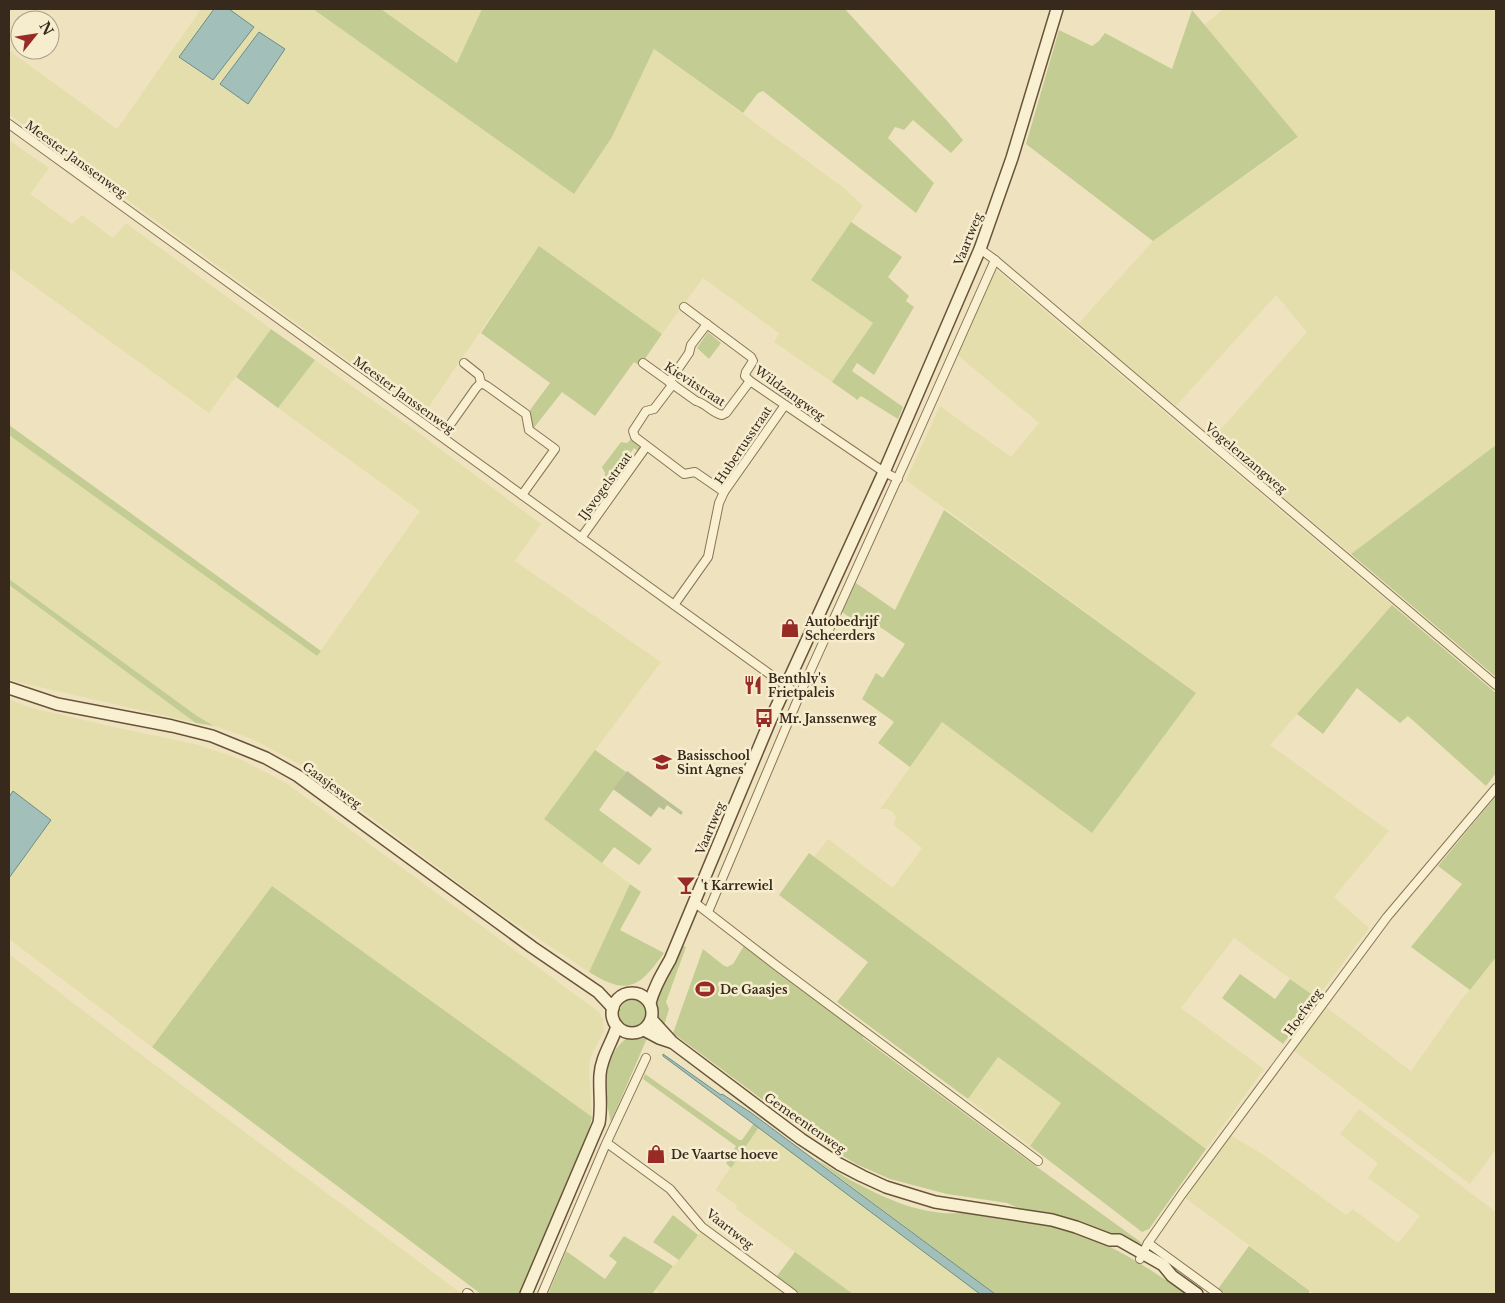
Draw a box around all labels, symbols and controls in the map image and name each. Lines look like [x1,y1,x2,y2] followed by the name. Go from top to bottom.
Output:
[10,10,60,60] north arrow
[35,18,57,39] text: N
[22,117,130,201] street label: Meester Janssenweg
[950,210,986,269] street label: Vaartweg
[350,353,458,437] street label: Meester Janssenweg
[662,359,729,410] street label: Kievitstraat
[751,362,829,424] street label: Wildzangweg
[711,403,775,487] street label: Hubertusstraat
[1201,419,1291,497] street label: Vogelenzangweg
[575,448,635,523] street label: IJsvogelstraat
[804,614,880,643] place label: Autobedrijf Scheerders
[779,617,801,639] shop icon: Autobedrijf Scheerders
[768,671,835,700] place label: Benthly's Frietpaleis
[742,674,764,696] restaurant icon: Benthly's Frietpaleis
[753,707,775,729] bus stop icon: Mr. Janssenweg
[779,711,877,726] place label: Mr. Janssenweg
[677,748,751,777] place label: Basisschool Sint Agnes
[651,751,673,773] school or university icon: Basisschool Sint Agnes
[300,759,365,812] street label: Gaasjesweg
[692,799,728,858] street label: Vaartweg
[675,874,697,896] bar icon: 't Karrewiel
[701,878,774,893] place label: 't Karrewiel
[694,978,716,1000] sports icon: De Gaasjes
[720,982,788,997] place label: De Gaasjes
[1281,985,1326,1038] street label: Hoefweg
[761,1089,849,1157] street label: Gemeentenweg
[645,1143,667,1165] shop icon: De Vaartse hoeve
[671,1147,778,1162] place label: De Vaartse hoeve
[703,1205,757,1253] street label: Vaartweg

